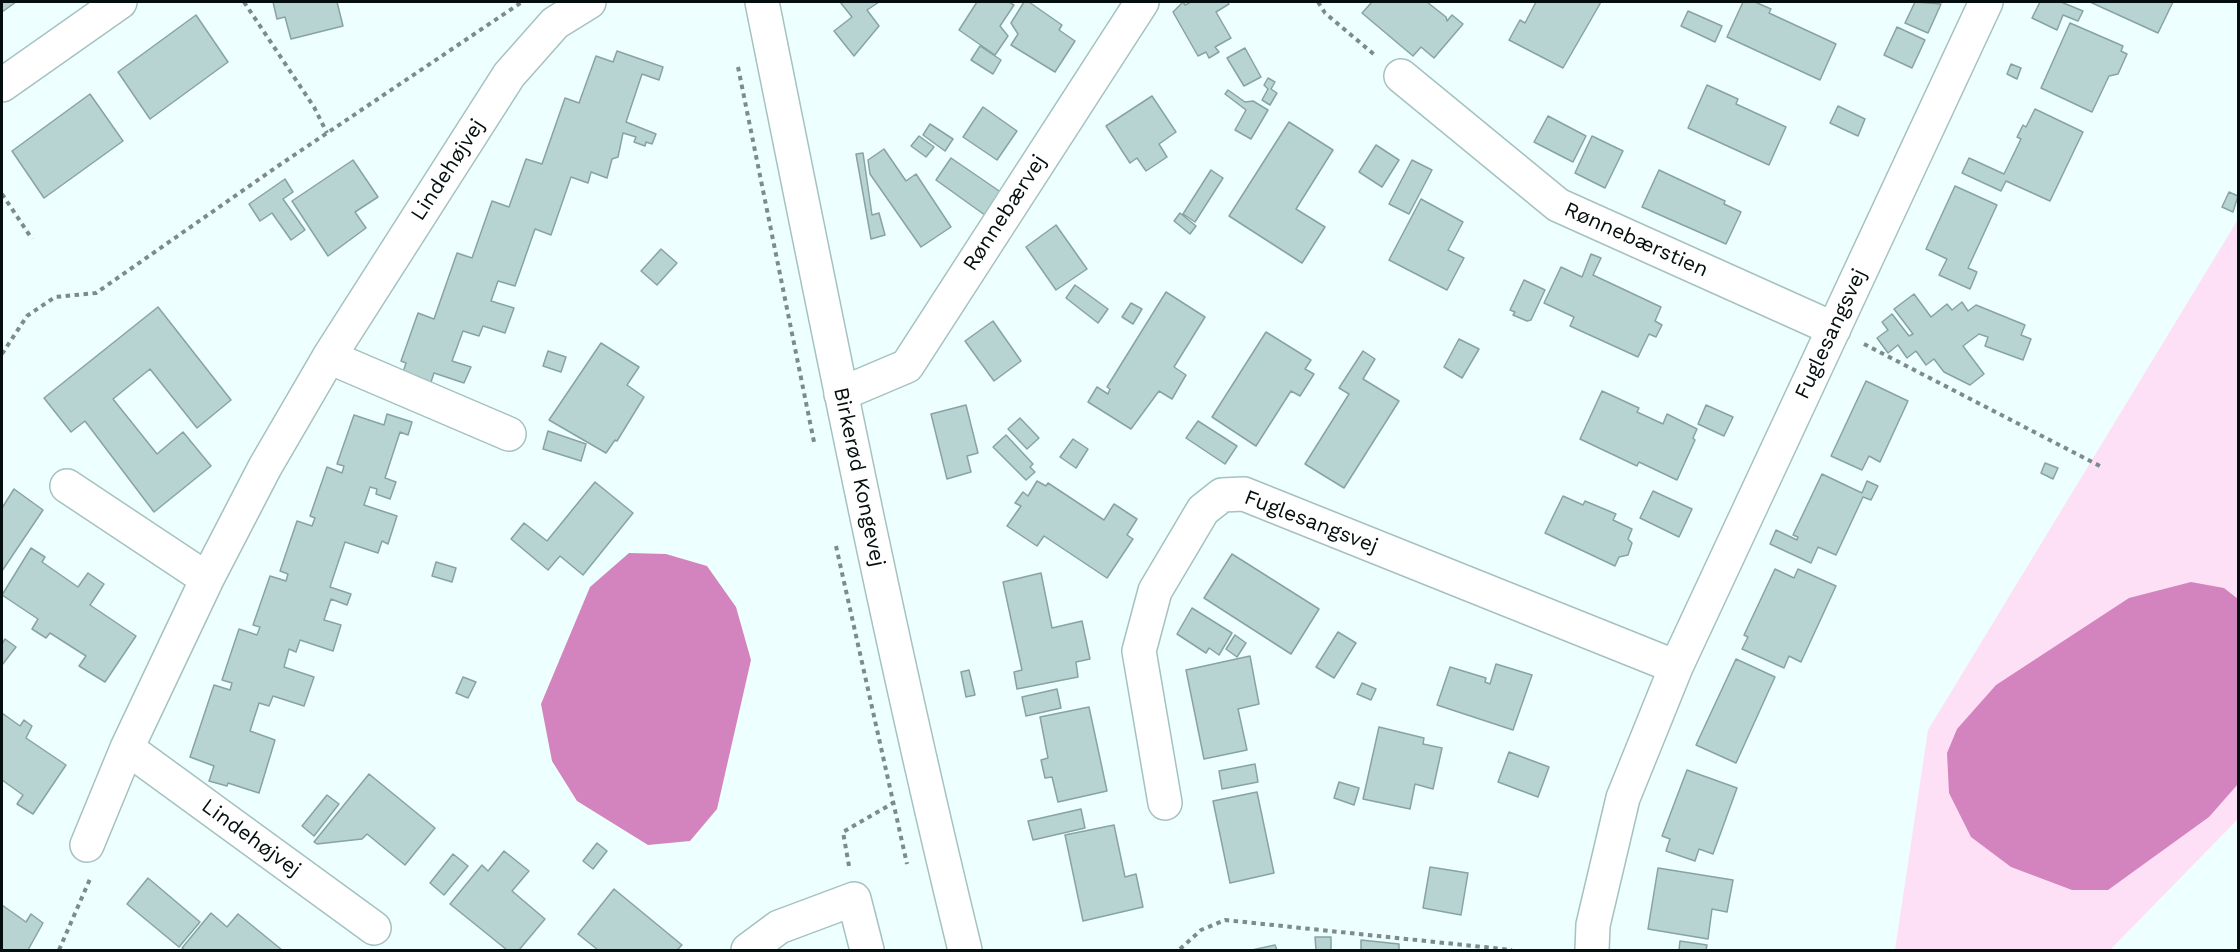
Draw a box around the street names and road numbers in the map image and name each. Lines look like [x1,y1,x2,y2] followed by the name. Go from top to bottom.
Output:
[406,114,490,226] street label: Lindehøjvej
[958,150,1052,276] street label: Rønnebærvej
[1560,197,1712,283] street label: Rønnebærstien
[1790,265,1872,403] street label: Fuglesangsvej
[828,385,890,569] street label: Birkerød Kongevej
[1241,485,1381,559] street label: Fuglesangsvej
[197,794,305,882] street label: Lindehøjvej

